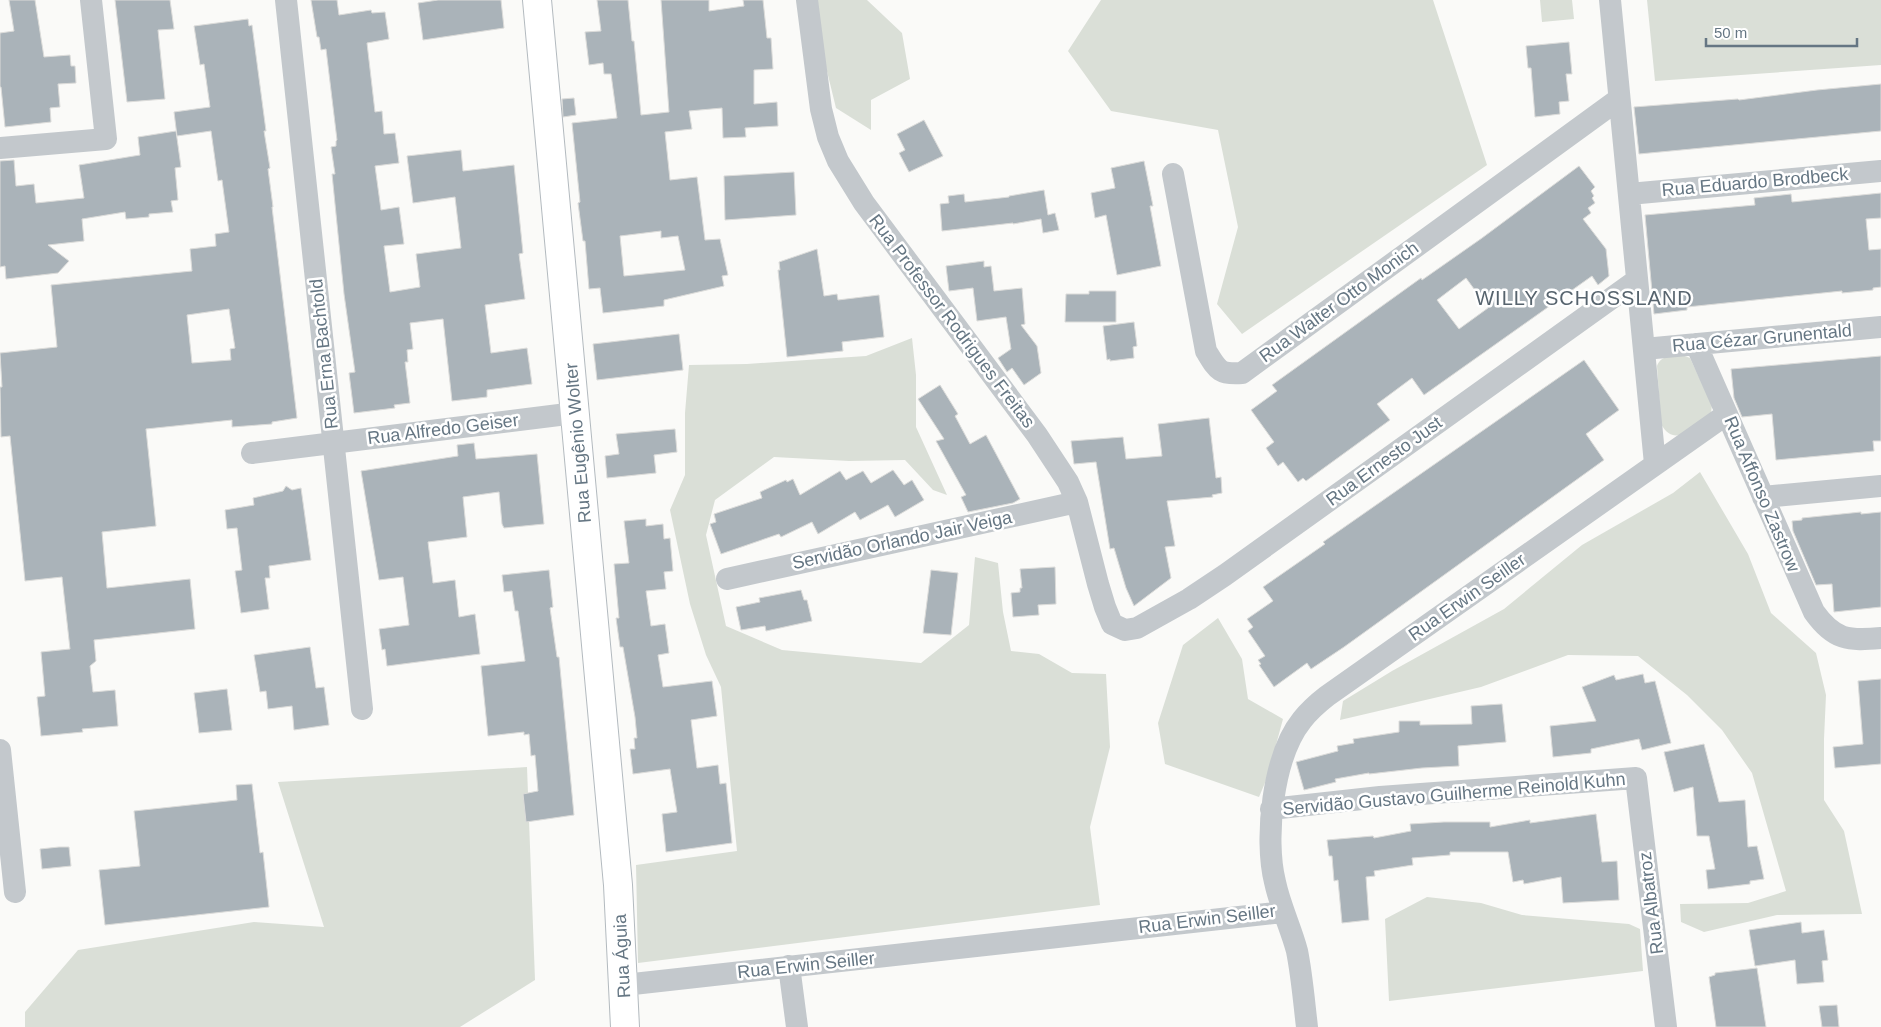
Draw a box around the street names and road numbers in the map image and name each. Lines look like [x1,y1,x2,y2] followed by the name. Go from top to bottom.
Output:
[1661,164,1850,200] street label: Rua Eduardo Brodbeck
[865,210,1039,432] street label: Rua Professor Rodrigues Freitas
[1256,238,1422,366] street label: Rua Walter Otto Monich
[306,278,342,430] street label: Rua Erna Bachtold
[1671,320,1853,356] street label: Rua Cézar Grunentald
[561,362,595,524] street label: Rua Eugênio Wolter
[366,410,520,448] street label: Rua Alfredo Geiser
[1322,412,1446,510] street label: Rua Ernesto Just
[1720,413,1804,576] street label: Rua Affonso Zastrow
[790,507,1015,573] street label: Servidão Orlando Jair Veiga
[1405,549,1529,645] street label: Rua Erwin Seiller
[1282,769,1626,819] street label: Servidão Gustavo Guilherme Reinold Kuhn
[1635,851,1667,955] street label: Rua Albatroz
[1137,901,1277,937] street label: Rua Erwin Seiller
[610,913,634,998] street label: Rua Águia
[736,948,876,982] street label: Rua Erwin Seiller

